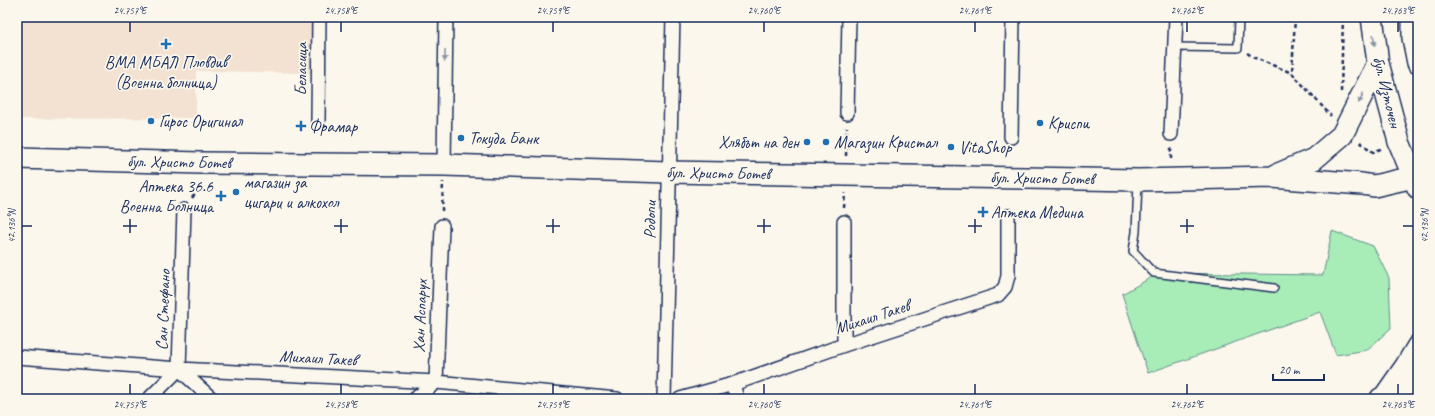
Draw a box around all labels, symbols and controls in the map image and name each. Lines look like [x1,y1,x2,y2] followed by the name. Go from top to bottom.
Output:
[114,4,148,17] text: 24.757°E
[325,4,359,17] text: 24.758°E
[537,4,571,17] text: 24.759°E
[748,4,782,17] text: 24.760°E
[959,4,993,17] text: 24.761°E
[1171,4,1205,17] text: 24.762°E
[1382,4,1416,17] text: 24.763°E
[1371,34,1377,46] one-way arrow
[160,38,172,50] marker: ВМА МБАЛ Пловдив (Военна болница)
[290,41,312,96] street label: Беласица
[442,50,449,62] one-way arrow
[105,52,231,93] place label: ВМА МБАЛ Пловдив (Военна болница)
[1367,54,1406,131] street label: бул. Източен
[1358,92,1364,104] one-way arrow
[159,111,244,132] place label: Гирос Оригинал
[1048,113,1090,134] place label: Криспи
[146,116,156,126] marker: Гирос Оригинал
[309,116,359,137] place label: Фрамар
[1035,118,1045,128] marker: Криспи
[296,121,306,131] marker: Фрамар
[469,128,540,149] place label: Токуда Банк
[718,132,800,153] place label: Хлябът на ден
[834,132,938,154] place label: Магазин Кристал
[456,133,466,143] marker: Токуда Банк
[802,137,812,147] marker: Хлябът на ден
[821,137,831,147] marker: Магазин Кристал
[959,137,1013,158] place label: VitaShop
[946,142,956,152] marker: VitaShop
[127,151,234,173] street label: бул. Христо Ботев
[666,162,773,184] street label: бул. Христо Ботев
[990,167,1097,189] street label: бул. Христо Ботев
[244,172,339,213] place label: магазин за цигари и алкохол
[120,176,215,217] place label: Аптека 36.6 Военна Болница
[231,187,241,197] marker: магазин за цигари и алкохол
[216,191,226,201] marker: Аптека 36.6 Военна Болница
[639,199,661,239] street label: Родопи
[991,202,1084,223] place label: Аптека Медина
[5,207,18,243] text: 42.136°N
[978,207,988,217] marker: Аптека Медина
[1418,207,1431,243] text: 42.136°N
[151,268,175,351] street label: Сан Стефано
[408,278,432,353] street label: Хан Аспарух
[832,294,916,339] street label: Михаил Такев
[279,345,361,371] street label: Михаил Такев
[1273,356,1324,382] scale bar
[1279,362,1301,378] text: 20 m
[114,398,148,411] text: 24.757°E
[325,398,359,411] text: 24.758°E
[537,398,571,411] text: 24.759°E
[748,398,782,411] text: 24.760°E
[959,398,993,411] text: 24.761°E
[1171,398,1205,411] text: 24.762°E
[1382,398,1416,411] text: 24.763°E

